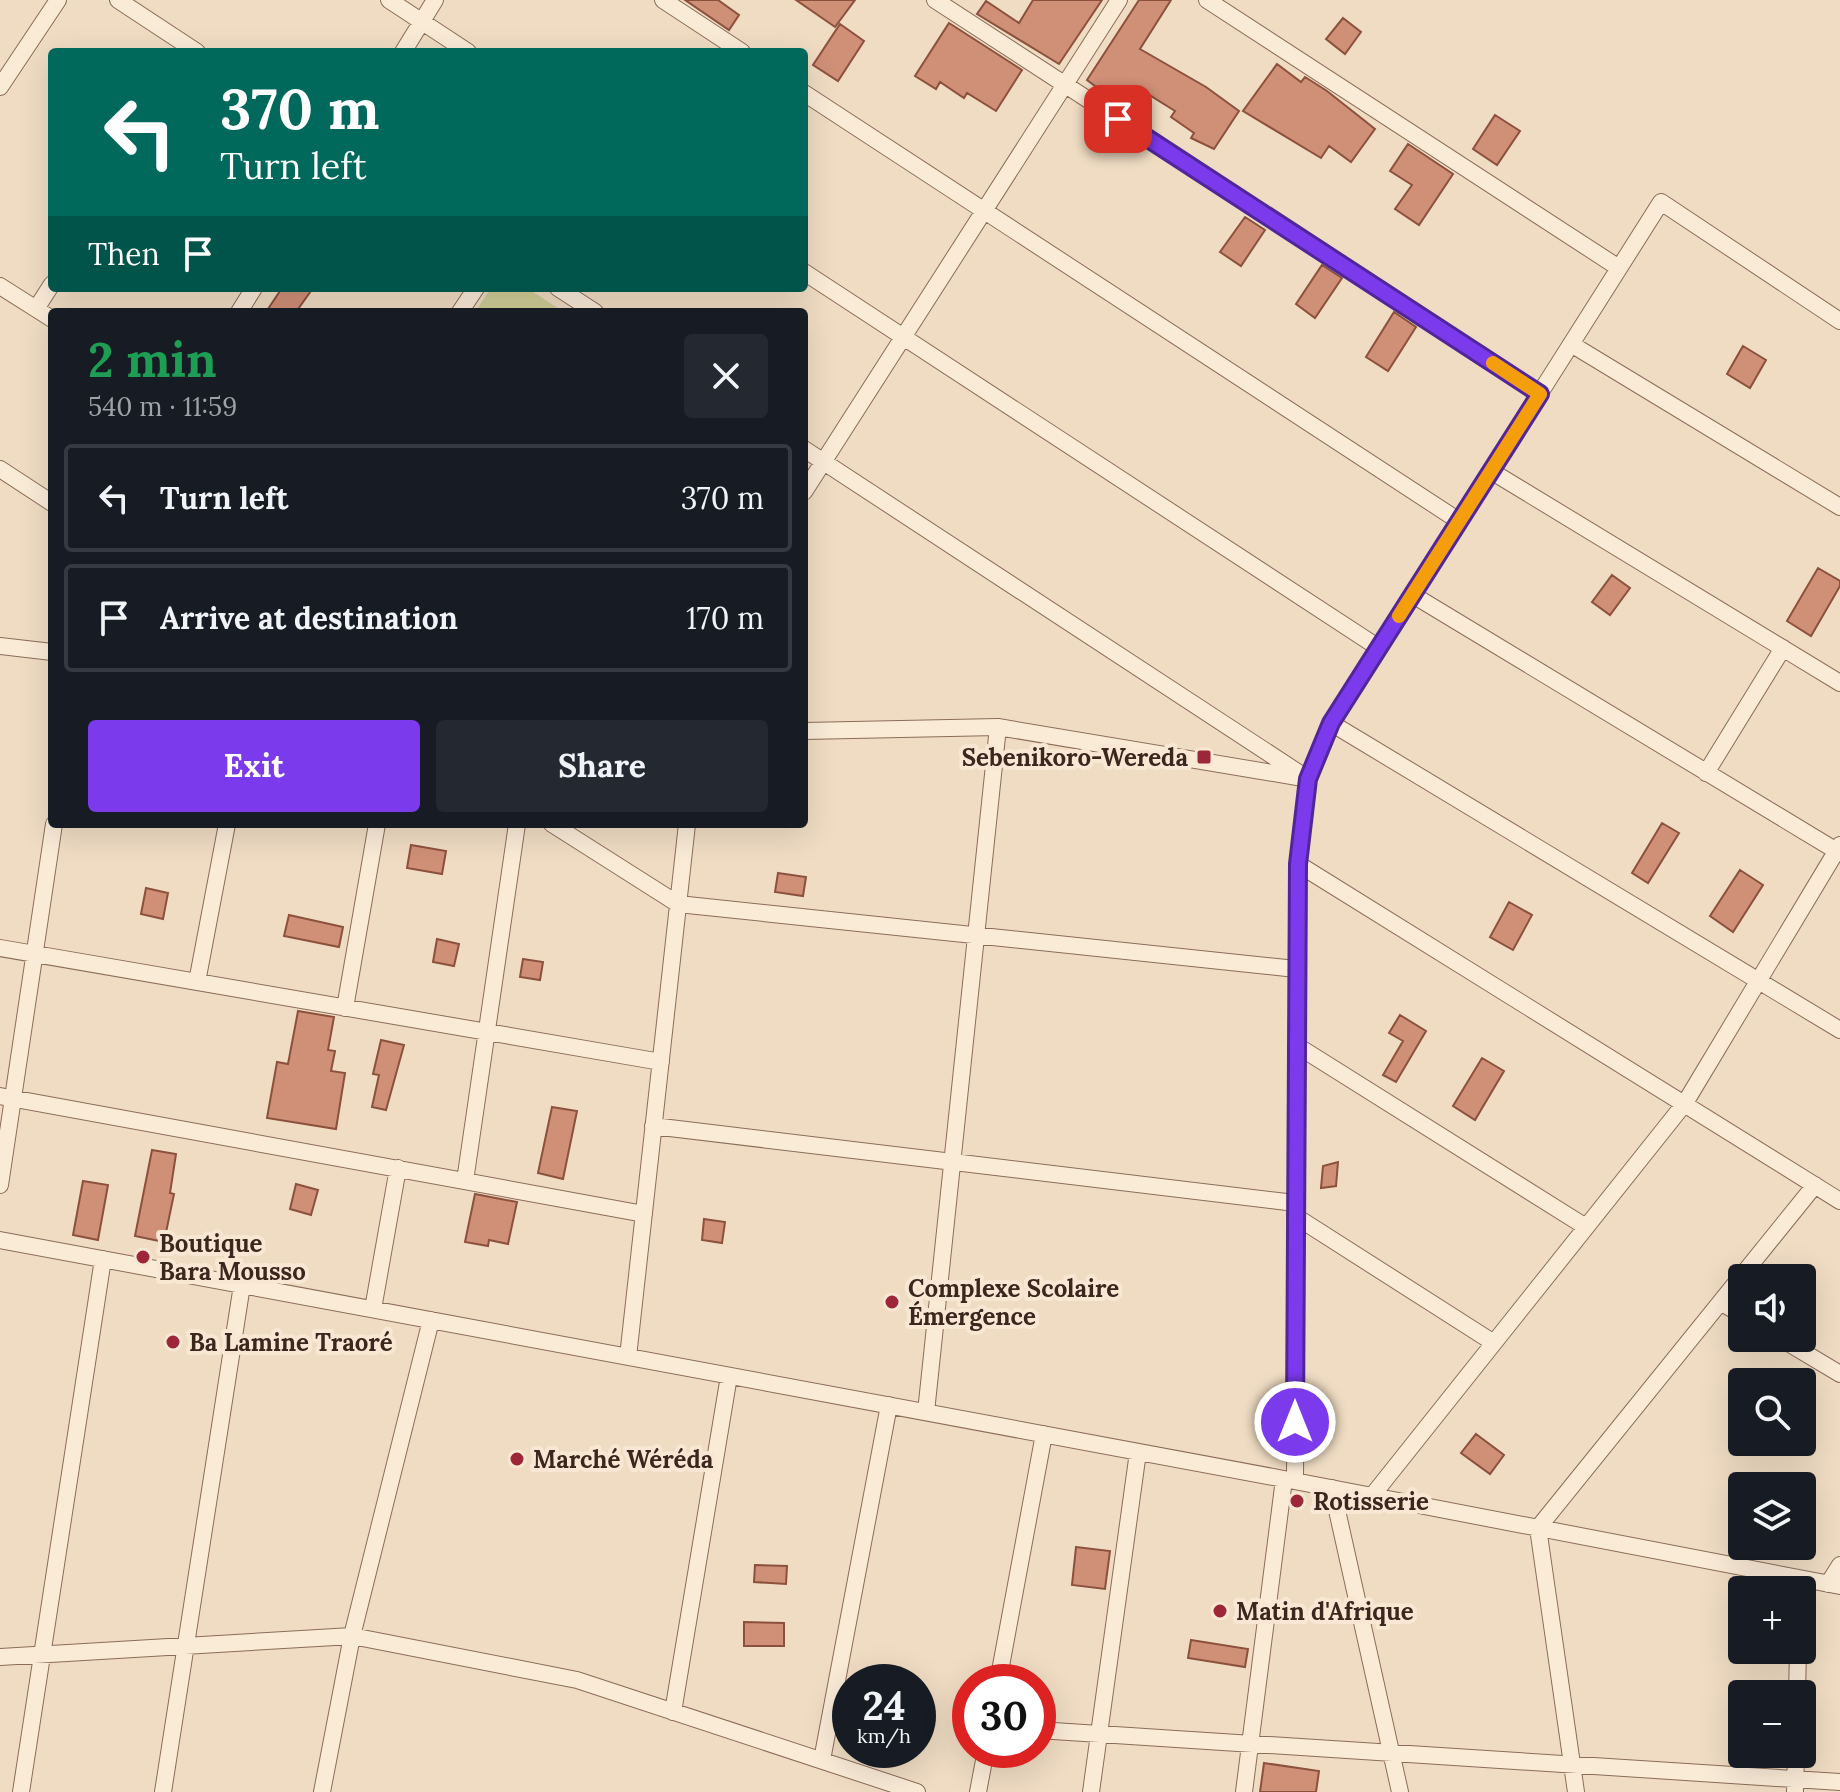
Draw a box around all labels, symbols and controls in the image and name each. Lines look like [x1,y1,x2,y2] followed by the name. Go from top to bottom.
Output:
[220,73,380,144] text: 370 m
[88,80,192,184] icon: left
[1084,85,1152,153] pin
[1096,97,1140,141] icon: arrive
[220,143,367,189] text: Turn left
[176,232,220,276] icon: arrive
[88,235,160,273] text: Then
[88,329,217,390] text: 2 min
[684,334,768,418] button: close
[88,390,237,423] text: 540 m · 11:59
[92,476,136,520] icon: left
[160,479,288,517] text: Turn left
[681,479,764,517] text: 370 m
[92,596,136,640] icon: arrive
[160,599,458,637] text: Arrive at destination
[686,599,764,637] text: 170 m
[88,720,420,812] button: Exit
[436,720,768,812] button: Share
[962,742,1188,773] place label: Sebenikoro-Wereda
[1195,748,1213,766] marker: Sebenikoro-Wereda
[159,1228,306,1287] place label: Boutique Bara Mousso
[134,1248,152,1266] marker: Boutique Bara Mousso
[1728,1264,1816,1768] map controls
[1728,1264,1816,1352] button: sound
[908,1273,1119,1332] place label: Complexe Scolaire Émergence
[883,1293,901,1311] marker: Complexe Scolaire Émergence
[189,1327,393,1358] place label: Ba Lamine Traoré
[164,1333,182,1351] marker: Ba Lamine Traoré
[1728,1368,1816,1456] button: search
[1253,1380,1337,1464] position arrow
[533,1444,714,1475] place label: Marché Wéréda
[508,1450,526,1468] marker: Marché Wéréda
[1728,1472,1816,1560] button: layers
[1313,1486,1429,1517] place label: Rotisserie
[1288,1492,1306,1510] marker: Rotisserie
[1728,1576,1816,1664] button: +
[1236,1596,1414,1627] place label: Matin d'Afrique
[1211,1602,1229,1620] marker: Matin d'Afrique
[952,1664,1056,1768] speed limit sign: 30
[862,1680,906,1731] text: 24
[1728,1680,1816,1768] button: −
[857,1723,911,1748] text: km/h

